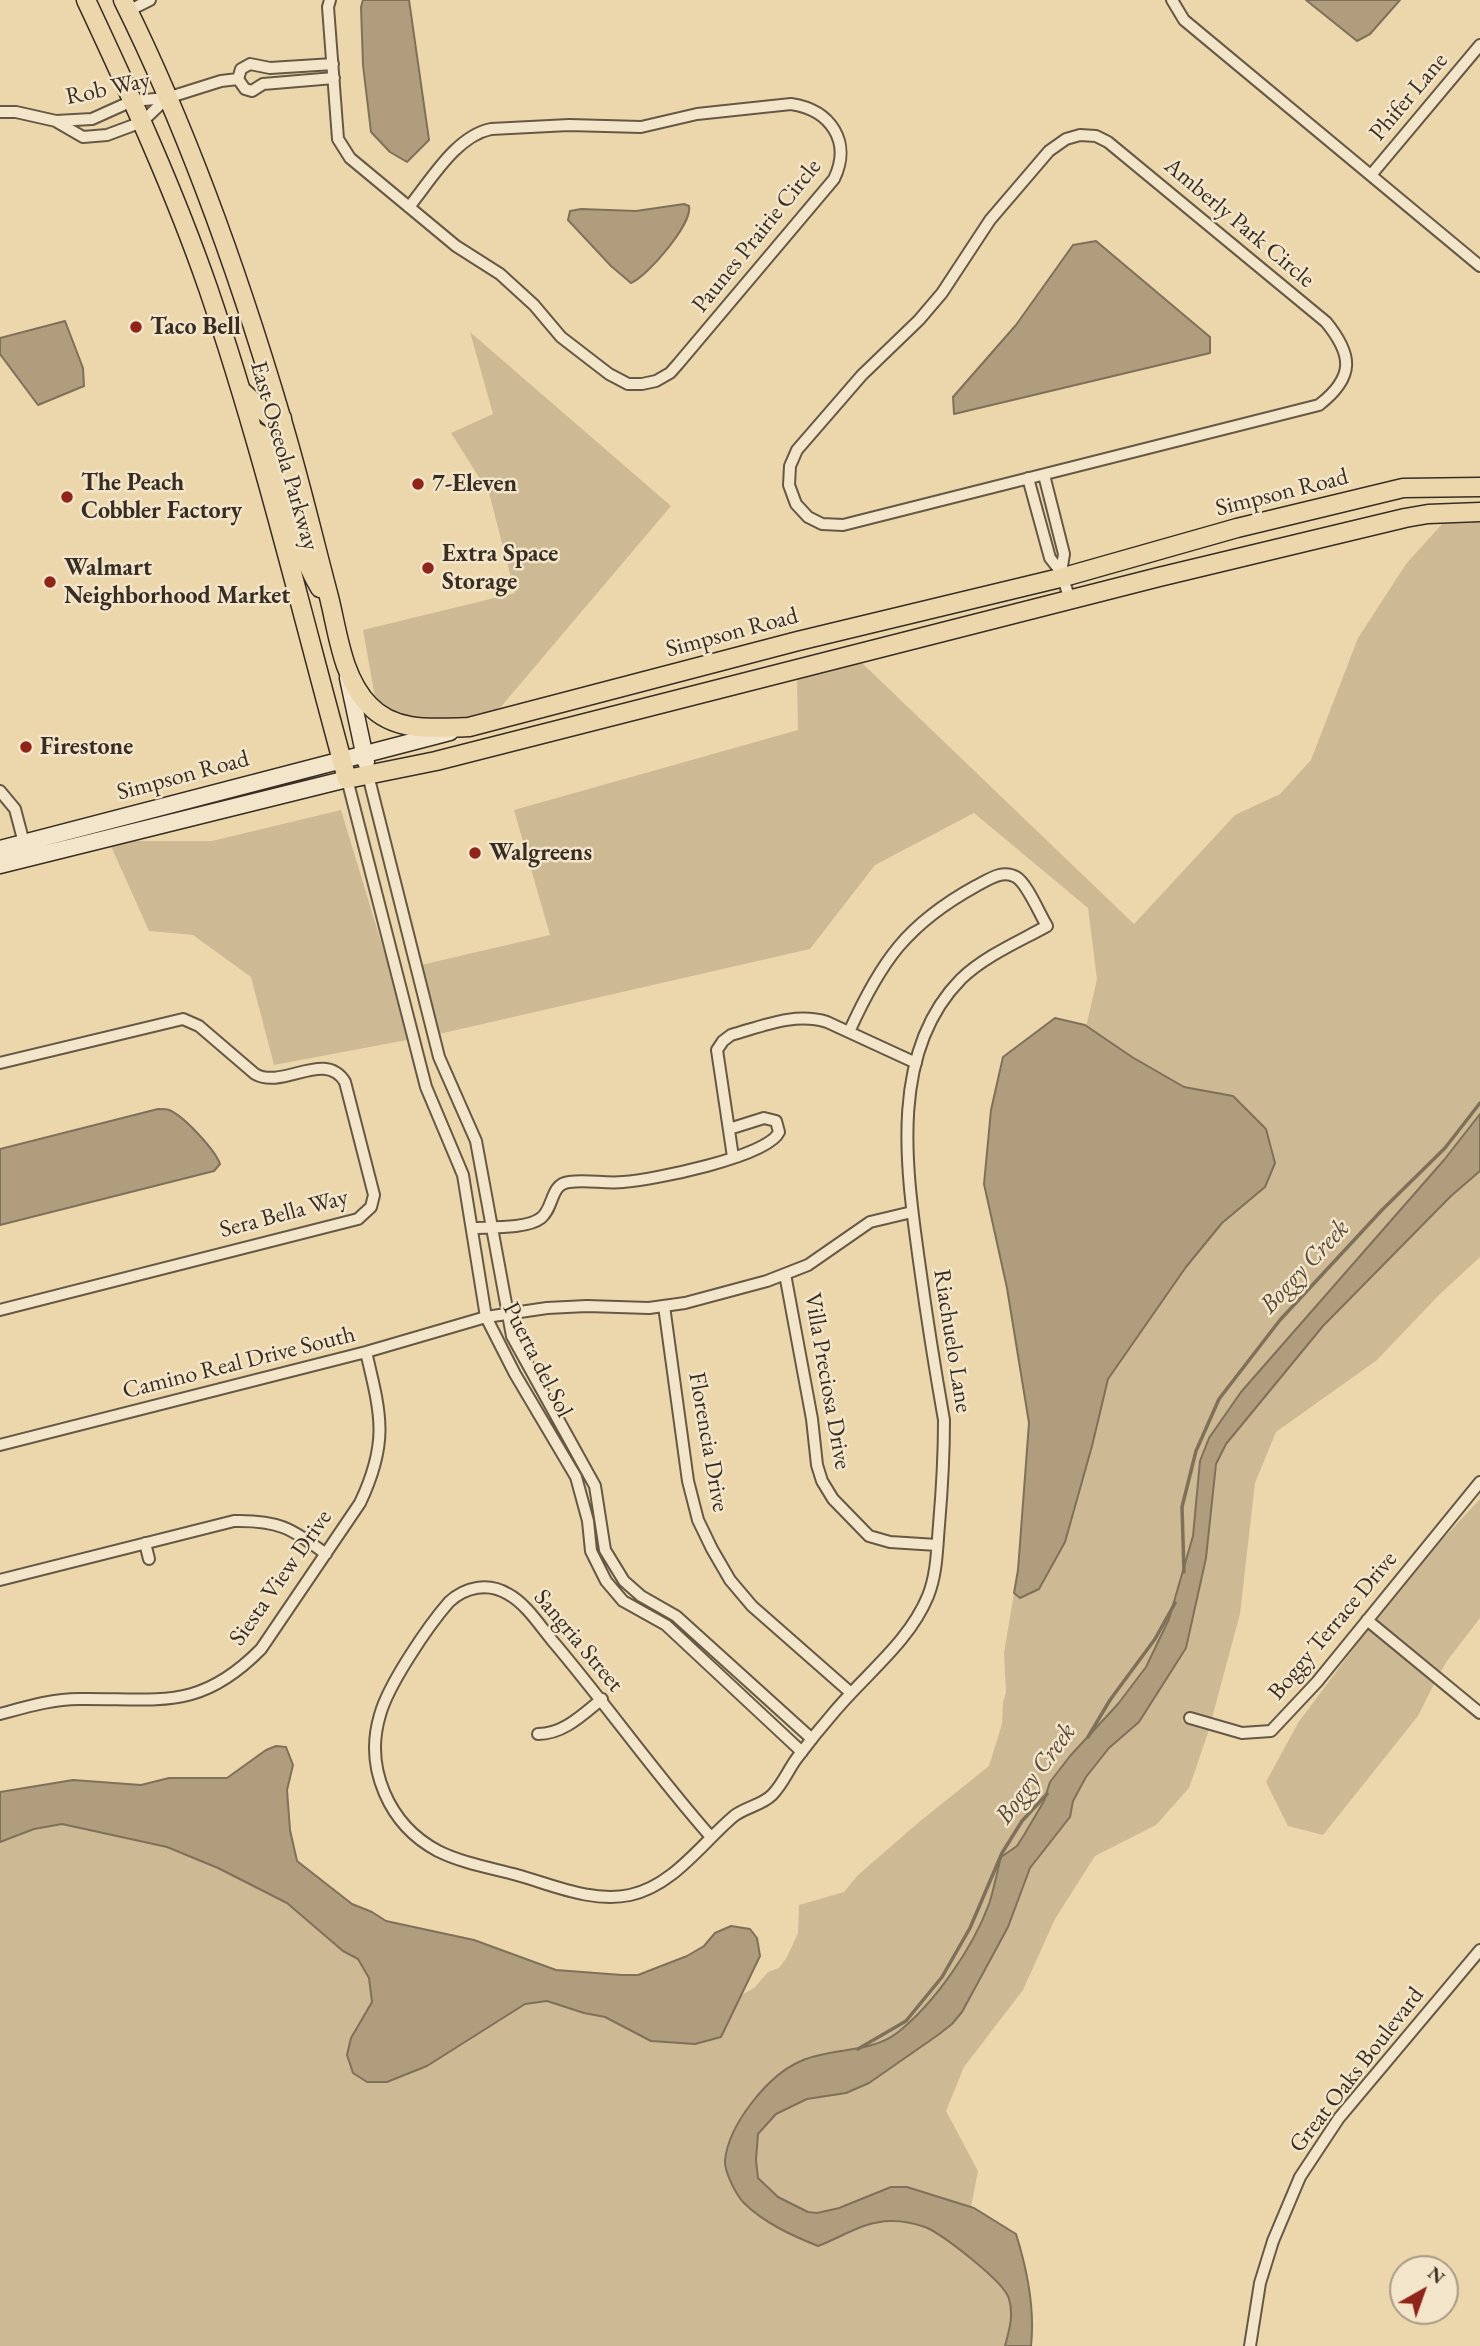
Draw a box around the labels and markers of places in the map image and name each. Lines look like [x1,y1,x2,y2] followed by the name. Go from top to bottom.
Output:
[150,313,241,341] place label: Taco Bell
[128,319,144,335] marker: Taco Bell
[81,469,242,525] place label: The Peach Cobbler Factory
[432,470,517,498] place label: 7-Eleven
[410,476,426,492] marker: 7-Eleven
[59,489,75,505] marker: The Peach Cobbler Factory
[442,540,558,596] place label: Extra Space Storage
[64,554,290,610] place label: Walmart Neighborhood Market
[420,560,436,576] marker: Extra Space Storage
[42,574,58,590] marker: Walmart Neighborhood Market
[40,733,133,761] place label: Firestone
[18,739,34,755] marker: Firestone
[489,839,592,867] place label: Walgreens
[467,845,483,861] marker: Walgreens

